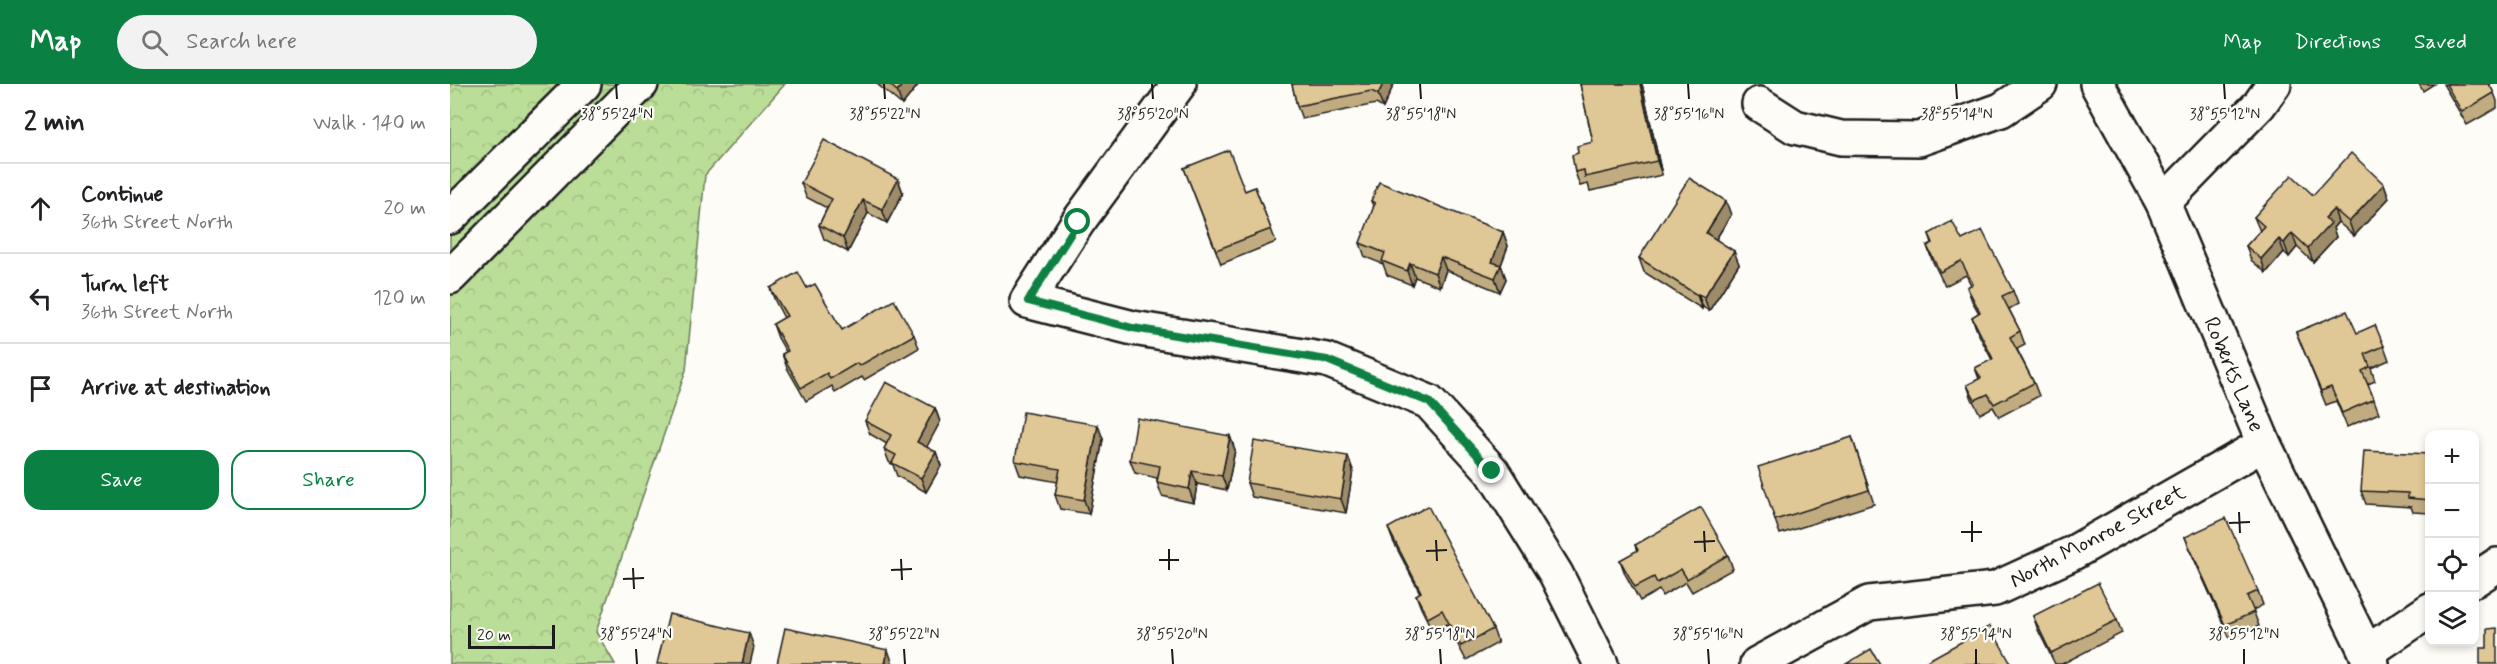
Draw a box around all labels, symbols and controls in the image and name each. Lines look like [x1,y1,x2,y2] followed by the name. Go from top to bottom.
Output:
[117,15,537,69] search box
[30,24,81,61] text: Map
[138,26,171,59] icon: search
[186,28,297,56] text: Search here
[2223,28,2262,56] text: Map
[2295,28,2381,56] text: Directions
[2414,28,2467,56] text: Saved
[581,105,653,125] text: 38°55'24"N
[850,105,920,125] text: 38°55'22"N
[1117,105,1189,125] text: 38°55'20"N
[1386,105,1456,125] text: 38°55'18"N
[1654,105,1724,125] text: 38°55'16"N
[1921,105,1993,125] text: 38°55'14"N
[2190,105,2260,125] text: 38°55'12"N
[24,106,85,140] text: 2 min
[313,110,426,137] text: Walk · 140 m
[81,181,163,209] text: Continue
[24,192,57,225] icon: ahead
[383,195,426,222] text: 20 m
[1064,208,1090,234] route start
[81,209,233,236] text: 36th Street North
[81,271,169,299] text: Turn left
[24,282,57,315] icon: left
[373,285,426,312] text: 120 m
[81,299,233,326] text: 36th Street North
[2196,313,2270,437] street label: Roberts Lane
[24,372,57,405] icon: arrive
[81,374,271,402] text: Arrive at destination
[2425,430,2479,646] map controls
[2425,430,2479,484] button: +
[24,450,219,510] button: Save
[231,450,426,510] button: Share
[1478,457,1504,483] route end
[2005,479,2191,595] street label: North Monroe Street
[2425,484,2479,538] button: −
[2425,538,2479,592] button: locate
[2425,592,2479,646] button: layers
[468,622,555,650] scale bar
[477,625,511,646] text: 20 m
[600,625,672,645] text: 38°55'24"N
[869,625,939,645] text: 38°55'22"N
[1136,625,1208,645] text: 38°55'20"N
[1405,625,1475,645] text: 38°55'18"N
[1673,625,1743,645] text: 38°55'16"N
[1940,625,2012,645] text: 38°55'14"N
[2209,625,2279,645] text: 38°55'12"N

